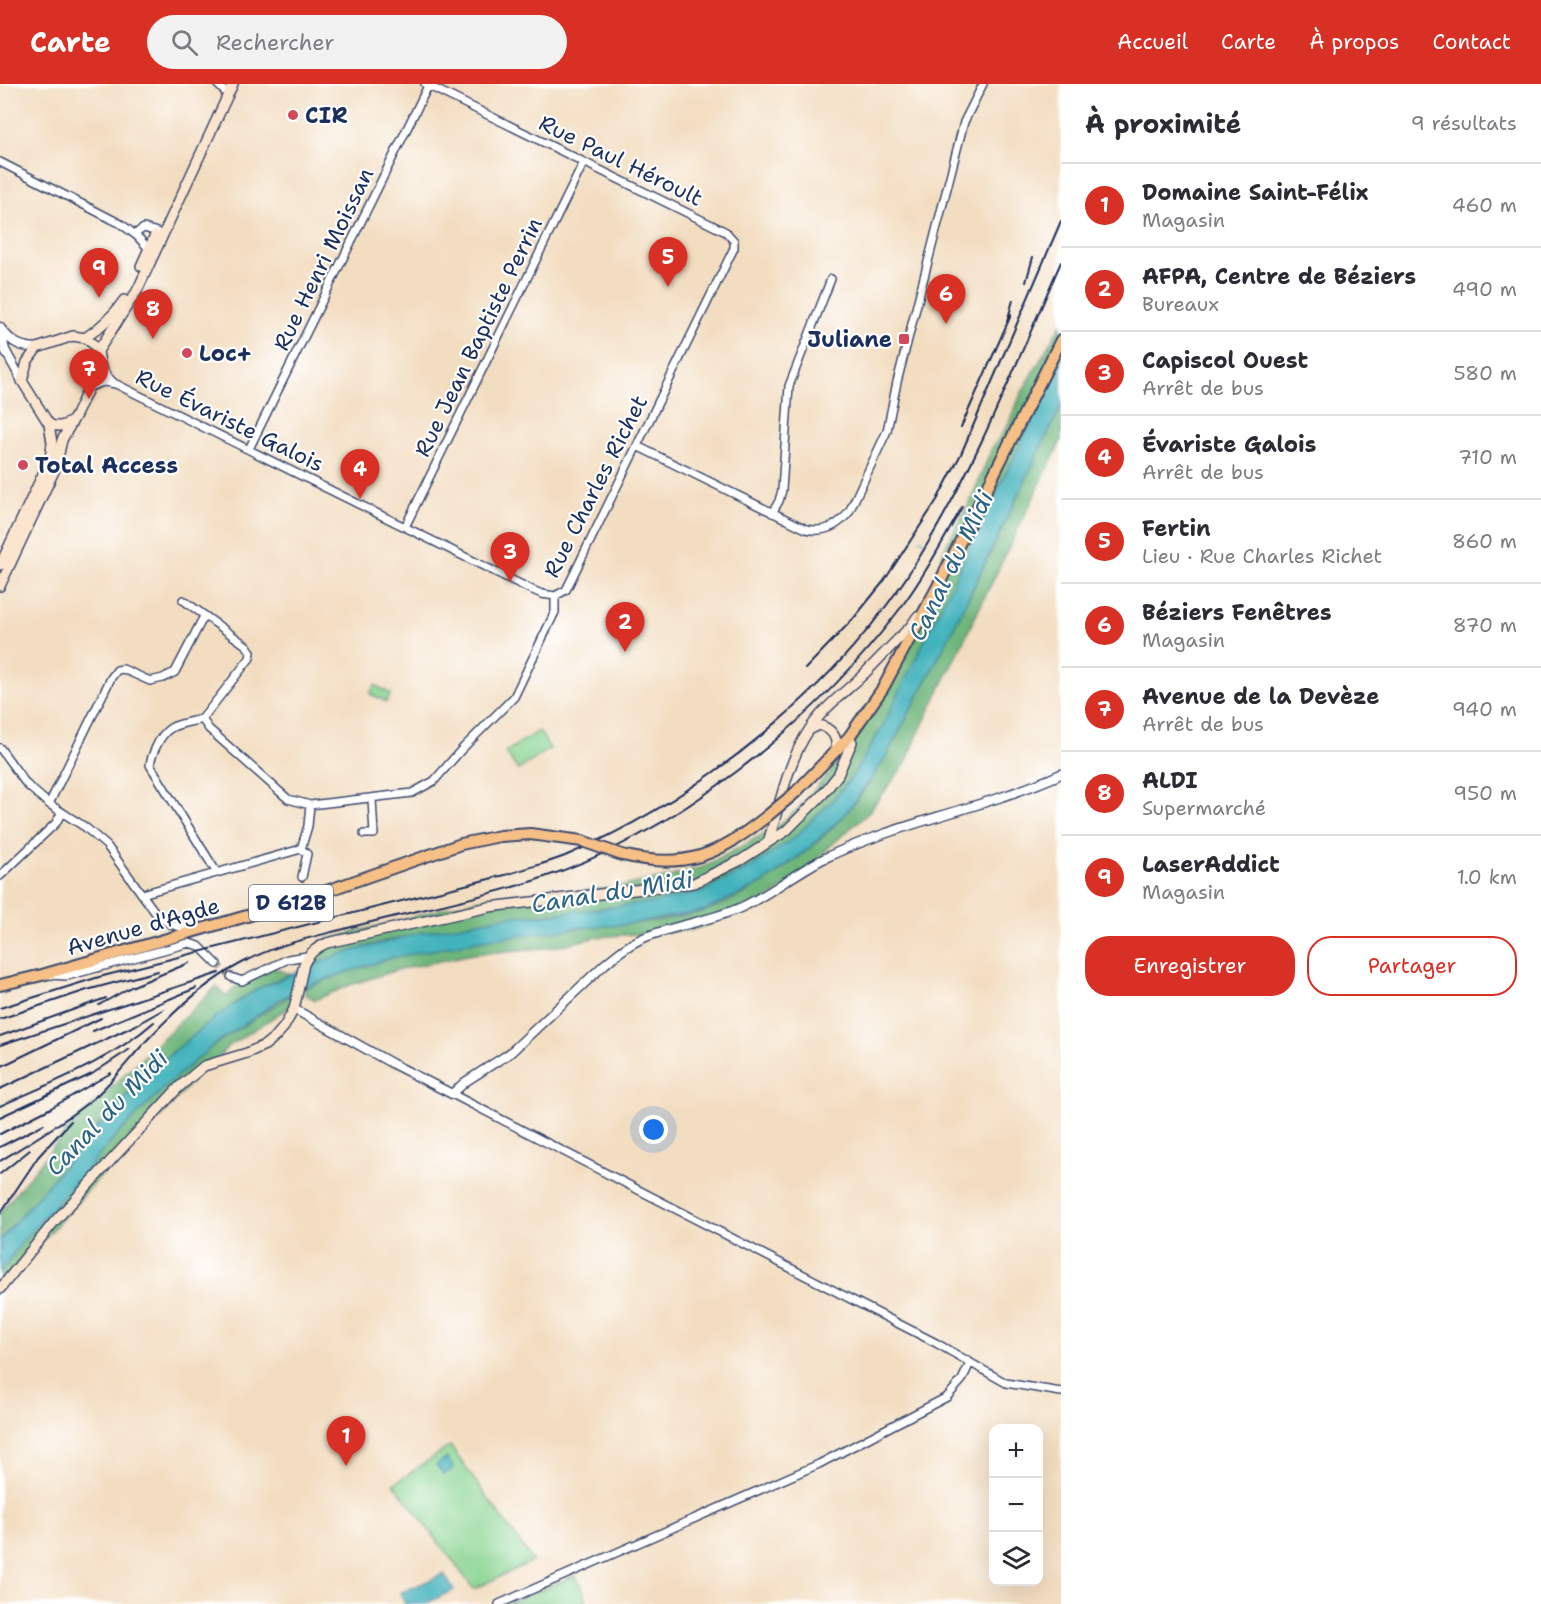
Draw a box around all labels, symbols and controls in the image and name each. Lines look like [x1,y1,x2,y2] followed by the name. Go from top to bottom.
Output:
[147,15,567,69] search box
[30,23,111,61] text: Carte
[168,26,201,59] icon: search
[216,28,335,57] text: Rechercher
[1117,28,1188,56] text: Accueil
[1221,28,1276,56] text: Carte
[1309,28,1399,56] text: À propos
[1432,28,1511,56] text: Contact
[305,101,348,130] place label: CIR
[1085,106,1241,141] text: À proximité
[286,108,300,122] marker: CIR
[534,108,707,213] street label: Rue Paul Héroult
[1411,110,1517,136] text: 9 résultats
[267,163,380,355] street label: Rue Henri Moissan
[1142,178,1368,207] text: Domaine Saint-Félix
[1100,192,1109,218] text: 1
[1452,192,1517,218] text: 460 m
[1142,207,1225,233] text: Magasin
[408,213,549,462] street label: Rue Jean Baptiste Perrin
[648,238,688,287] pin: 5
[80,248,118,298] pin: 9
[1142,262,1416,291] text: AFPA, Centre de Béziers
[926,274,966,324] pin: 6
[1098,276,1112,302] text: 2
[1452,276,1517,302] text: 490 m
[134,290,172,339] pin: 8
[1142,291,1219,317] text: Bureaux
[807,325,892,354] place label: Juliane
[897,332,911,346] marker: Juliane
[199,339,252,368] place label: Loc+
[180,346,194,360] marker: Loc+
[1142,346,1308,375] text: Capiscol Ouest
[70,350,109,399] pin: 7
[1098,360,1112,386] text: 3
[1454,360,1517,386] text: 580 m
[131,362,329,479] street label: Rue Évariste Galois
[1142,375,1264,401] text: Arrêt de bus
[537,390,654,582] street label: Rue Charles Richet
[1142,430,1316,459] text: Évariste Galois
[1098,444,1112,470] text: 4
[1458,444,1517,470] text: 710 m
[340,450,380,499] pin: 4
[35,451,178,480] place label: Total Access
[16,458,30,472] marker: Total Access
[1142,459,1264,485] text: Arrêt de bus
[901,485,1002,646] water label: Canal du Midi
[1142,514,1211,543] text: Fertin
[1098,528,1111,554] text: 5
[1452,528,1517,554] text: 860 m
[490,532,530,582] pin: 3
[1142,543,1382,569] text: Lieu · Rue Charles Richet
[1142,598,1332,627] text: Béziers Fenêtres
[606,602,644,652] pin: 2
[1098,612,1112,638] text: 6
[1453,612,1517,638] text: 870 m
[1142,627,1225,653] text: Magasin
[1142,682,1379,711] text: Avenue de la Devèze
[1098,696,1112,722] text: 7
[1452,696,1517,722] text: 940 m
[1142,711,1264,737] text: Arrêt de bus
[1142,766,1198,795] text: ALDI
[1098,780,1112,806] text: 8
[1453,780,1517,806] text: 950 m
[1142,795,1266,821] text: Supermarché
[1142,850,1280,879] text: LaserAddict
[529,863,696,921] water label: Canal du Midi
[1098,864,1112,890] text: 9
[1457,864,1517,890] text: 1.0 km
[1142,879,1225,905] text: Magasin
[249,885,333,921] road number: D 612B
[63,891,223,962] street label: Avenue d'Agde
[1085,936,1295,996] button: Enregistrer
[1307,936,1517,996] button: Partager
[39,1042,176,1183] water label: Canal du Midi
[639,1115,668,1144] your location
[326,1416,366,1466] pin: 1
[989,1424,1043,1586] map controls
[989,1424,1043,1478] button: +
[989,1478,1043,1532] button: −
[989,1532,1043,1586] button: layers

